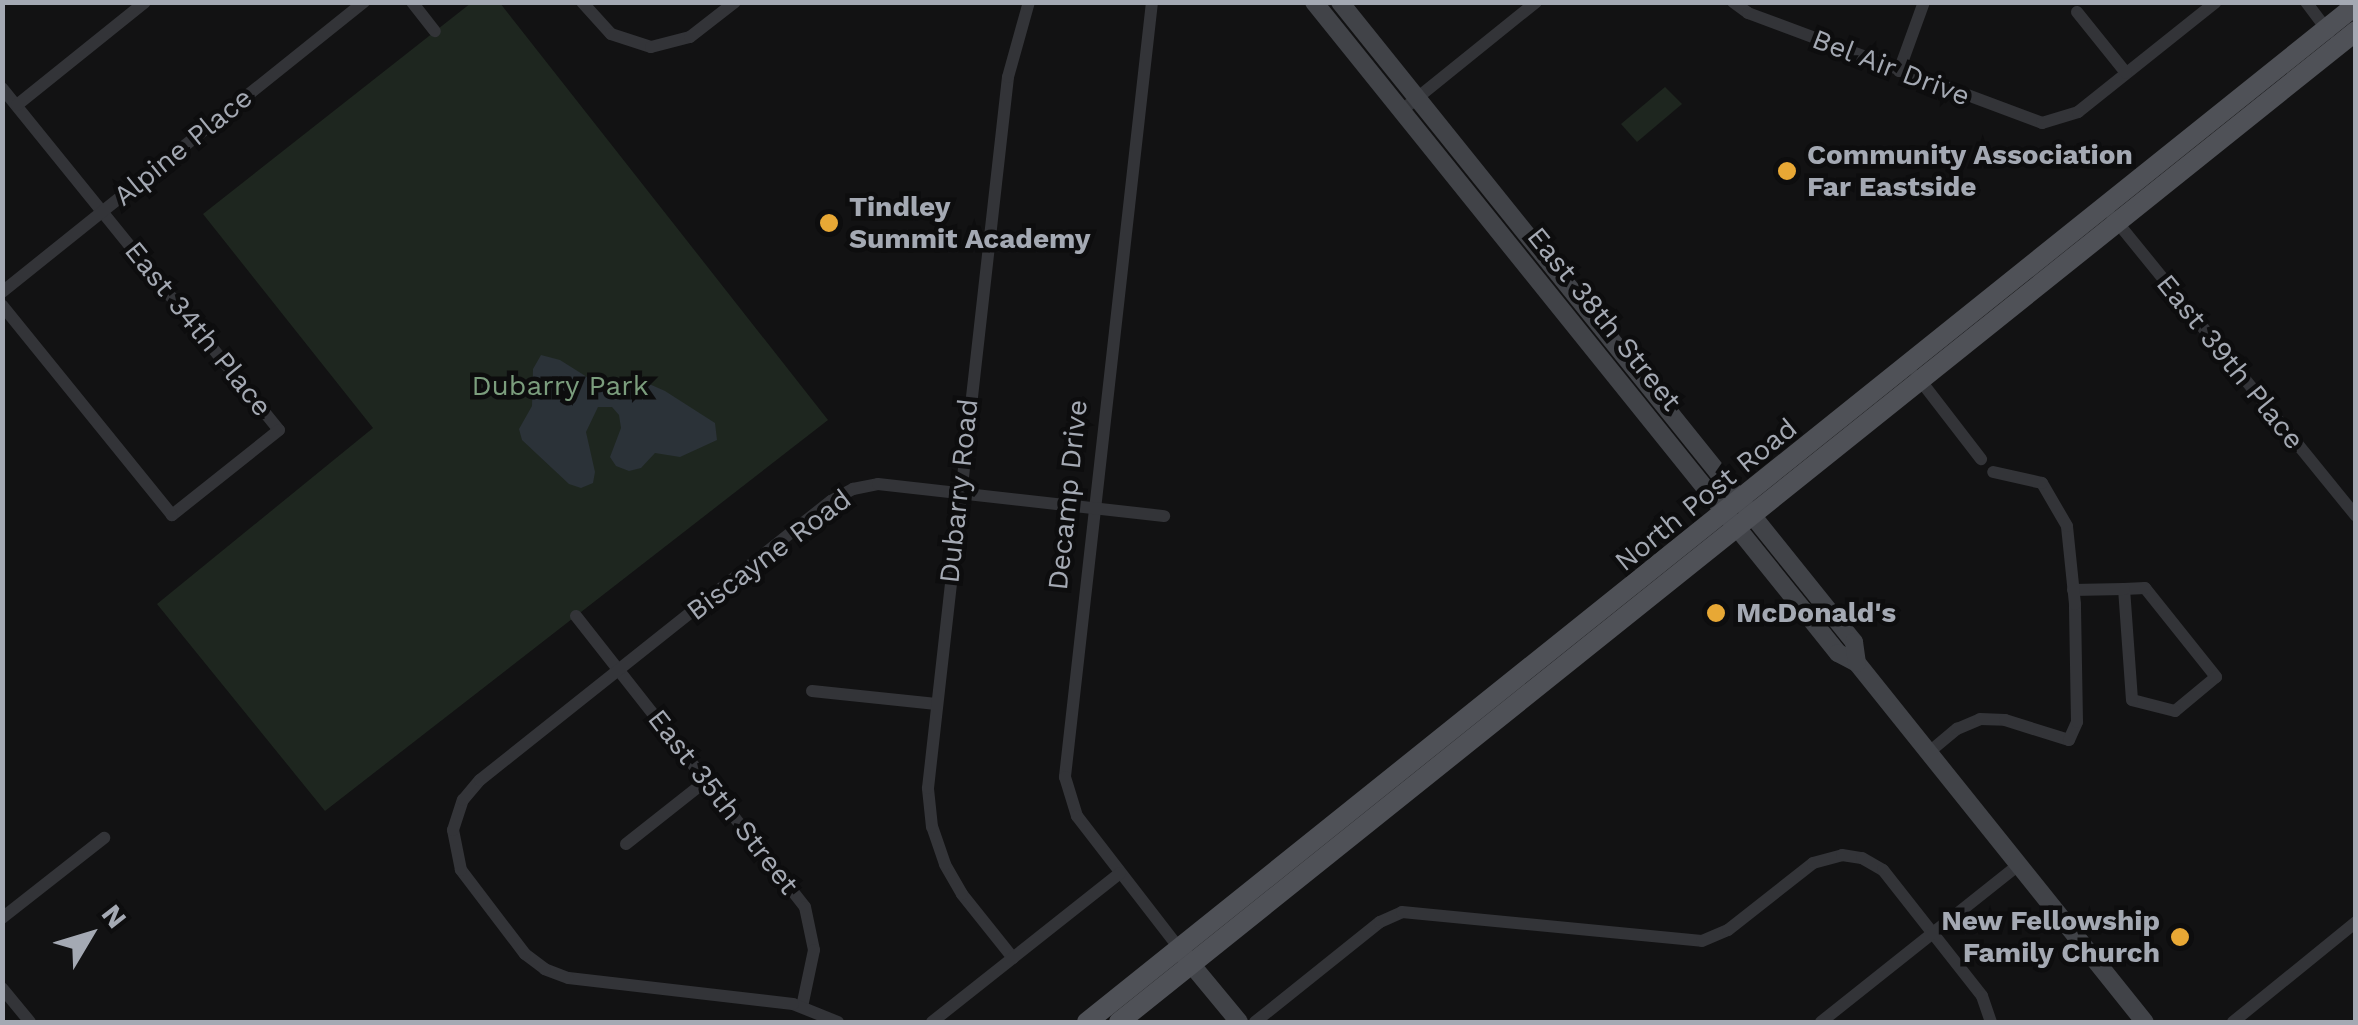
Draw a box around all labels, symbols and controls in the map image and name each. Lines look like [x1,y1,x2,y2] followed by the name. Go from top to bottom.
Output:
[1806,22,1976,114] street label: Bel Air Drive
[107,81,259,213] street label: Alpine Place
[1807,138,2134,204] place label: Community Association Far Eastside
[1776,160,1798,182] marker: Community Association Far Eastside
[849,190,1091,256] place label: Tindley Summit Academy
[818,212,840,234] marker: Tindley Summit Academy
[1520,221,1688,417] street label: East 38th Street
[117,235,279,423] street label: East 34th Place
[2149,268,2311,456] street label: East 39th Place
[471,369,649,403] park label: Dubarry Park
[933,397,985,585] street label: Dubarry Road
[1041,398,1095,592] street label: Decamp Drive
[1608,411,1804,579] street label: North Post Road
[680,482,858,628] street label: Biscayne Road
[1736,596,1896,630] place label: McDonald's
[1705,602,1727,624] marker: McDonald's
[640,703,806,901] street label: East 35th Street
[40,885,140,985] north arrow
[95,898,133,935] text: N
[1941,904,2160,970] place label: New Fellowship Family Church
[2169,926,2191,948] marker: New Fellowship Family Church

